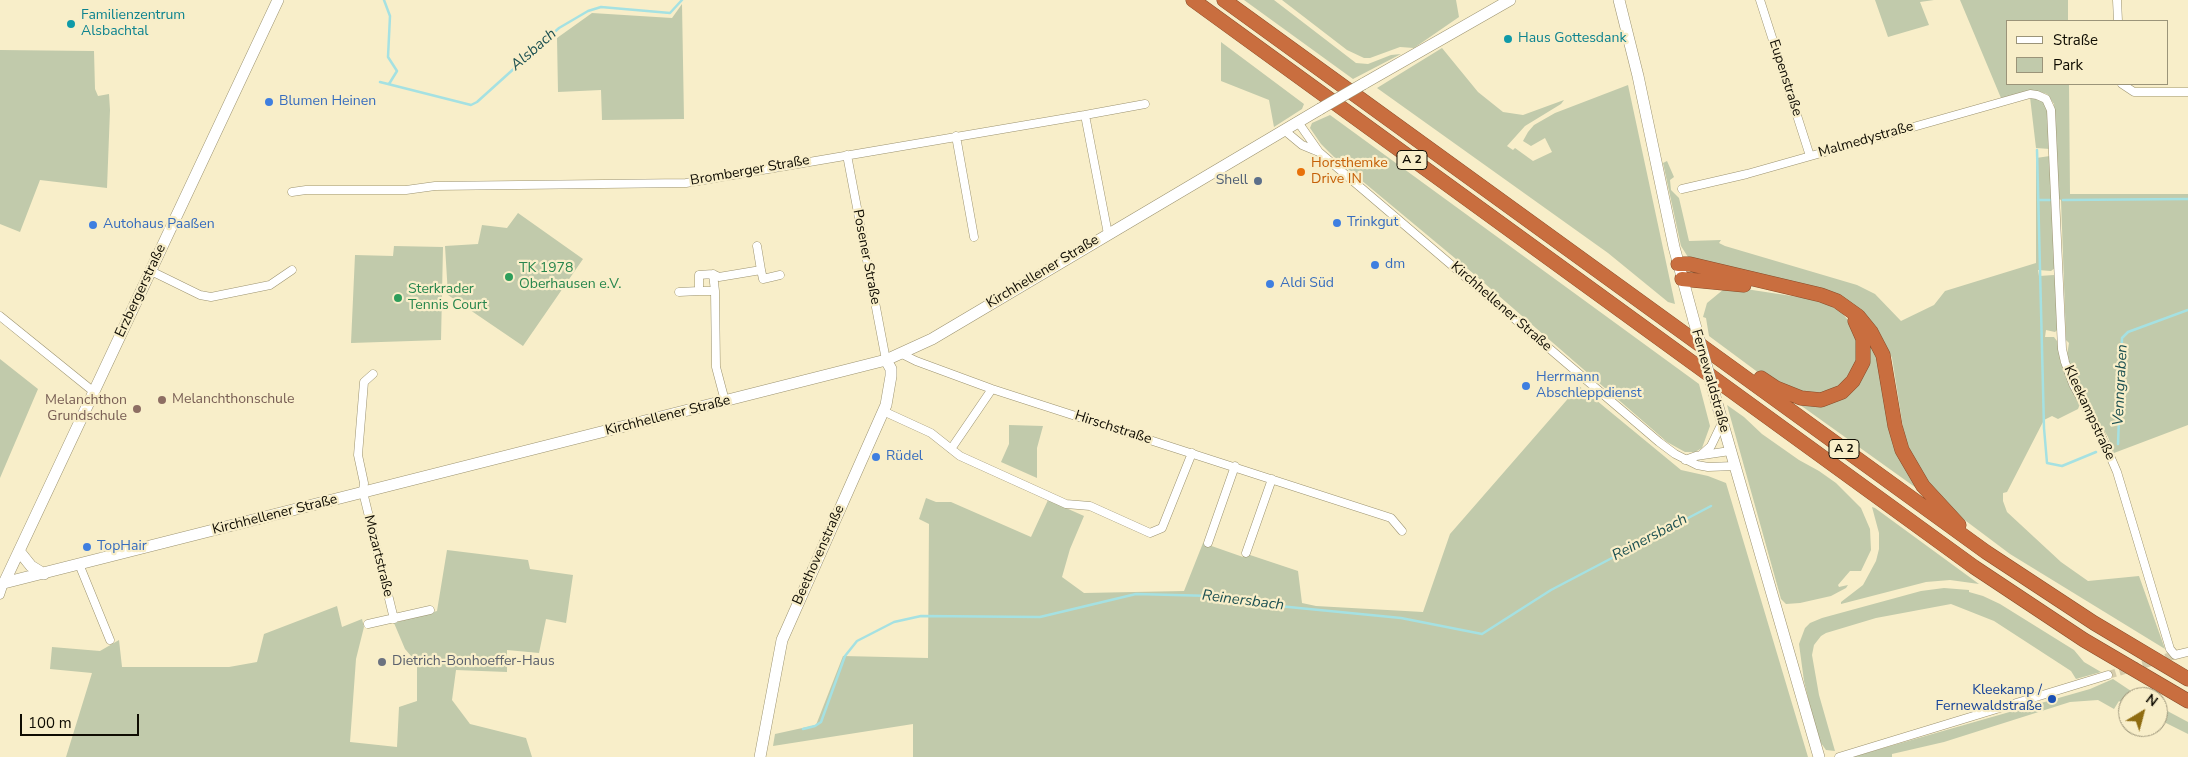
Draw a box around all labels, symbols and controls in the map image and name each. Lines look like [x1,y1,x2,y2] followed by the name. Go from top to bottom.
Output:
[81,8,185,40] place label: Familienzentrum Alsbachtal
[65,18,77,30] marker: Familienzentrum Alsbachtal
[2006,20,2168,85] legend
[507,25,561,75] water label: Alsbach
[2053,30,2098,50] text: Straße
[1518,31,1626,47] place label: Haus Gottesdank
[1502,33,1514,45] marker: Haus Gottesdank
[1765,38,1805,118] street label: Eupenstraße
[2053,55,2083,75] text: Park
[279,94,376,110] place label: Blumen Heinen
[263,96,275,108] marker: Blumen Heinen
[1817,118,1915,162] street label: Malmedystraße
[1397,150,1427,170] road number: A 2
[689,152,811,190] street label: Bromberger Straße
[1311,156,1388,188] place label: Horsthemke Drive IN
[1295,166,1307,178] marker: Horsthemke Drive IN
[1216,173,1248,189] place label: Shell
[1252,175,1264,187] marker: Shell
[849,208,883,306] street label: Posener Straße
[1347,215,1398,231] place label: Trinkgut
[103,217,215,233] place label: Autohaus Paaßen
[1331,217,1343,229] marker: Trinkgut
[87,219,99,231] marker: Autohaus Paaßen
[984,232,1102,312] street label: Kirchhellener Straße
[112,242,170,340] street label: Erzbergerstraße
[1385,257,1405,273] place label: dm
[1369,259,1381,271] marker: dm
[1447,259,1555,355] street label: Kirchhellener Straße
[519,261,621,294] place label: TK 1978 Oberhausen e.V.
[503,271,515,283] marker: TK 1978 Oberhausen e.V.
[1280,276,1334,292] place label: Aldi Süd
[1264,278,1276,290] marker: Aldi Süd
[408,282,487,314] place label: Sterkrader Tennis Court
[392,292,404,304] marker: Sterkrader Tennis Court
[1687,328,1733,434] street label: Fernewaldstraße
[2110,344,2132,426] water label: Venngraben
[2060,363,2118,463] street label: Kleekampstraße
[1536,370,1642,402] place label: Herrmann Abschleppdienst
[1520,380,1532,392] marker: Herrmann Abschleppdienst
[172,392,294,408] place label: Melanchthonschule
[604,392,732,440] street label: Kirchhellener Straße
[45,393,127,426] place label: Melanchthon Grundschule
[156,394,168,406] marker: Melanchthonschule
[131,403,143,415] marker: Melanchthon Grundschule
[1072,408,1154,448] street label: Hirschstraße
[1829,439,1859,458] road number: A 2
[886,449,923,465] place label: Rüdel
[870,451,882,463] marker: Rüdel
[211,491,339,539] street label: Kirchhellener Straße
[789,503,849,607] street label: Beethovenstraße
[1609,511,1691,565] water label: Reinersbach
[360,513,396,599] street label: Mozartstraße
[97,539,147,555] place label: TopHair
[81,541,93,553] marker: TopHair
[1201,587,1285,615] water label: Reinersbach
[392,654,555,670] place label: Dietrich-Bonhoeffer-Haus
[376,656,388,668] marker: Dietrich-Bonhoeffer-Haus
[1936,683,2042,716] place label: Kleekamp / Fernewaldstraße
[2118,687,2168,737] north arrow
[2142,690,2162,711] text: N
[2046,693,2058,705] marker: Kleekamp / Fernewaldstraße
[22,704,141,736] scale bar
[28,713,72,733] text: 100 m

